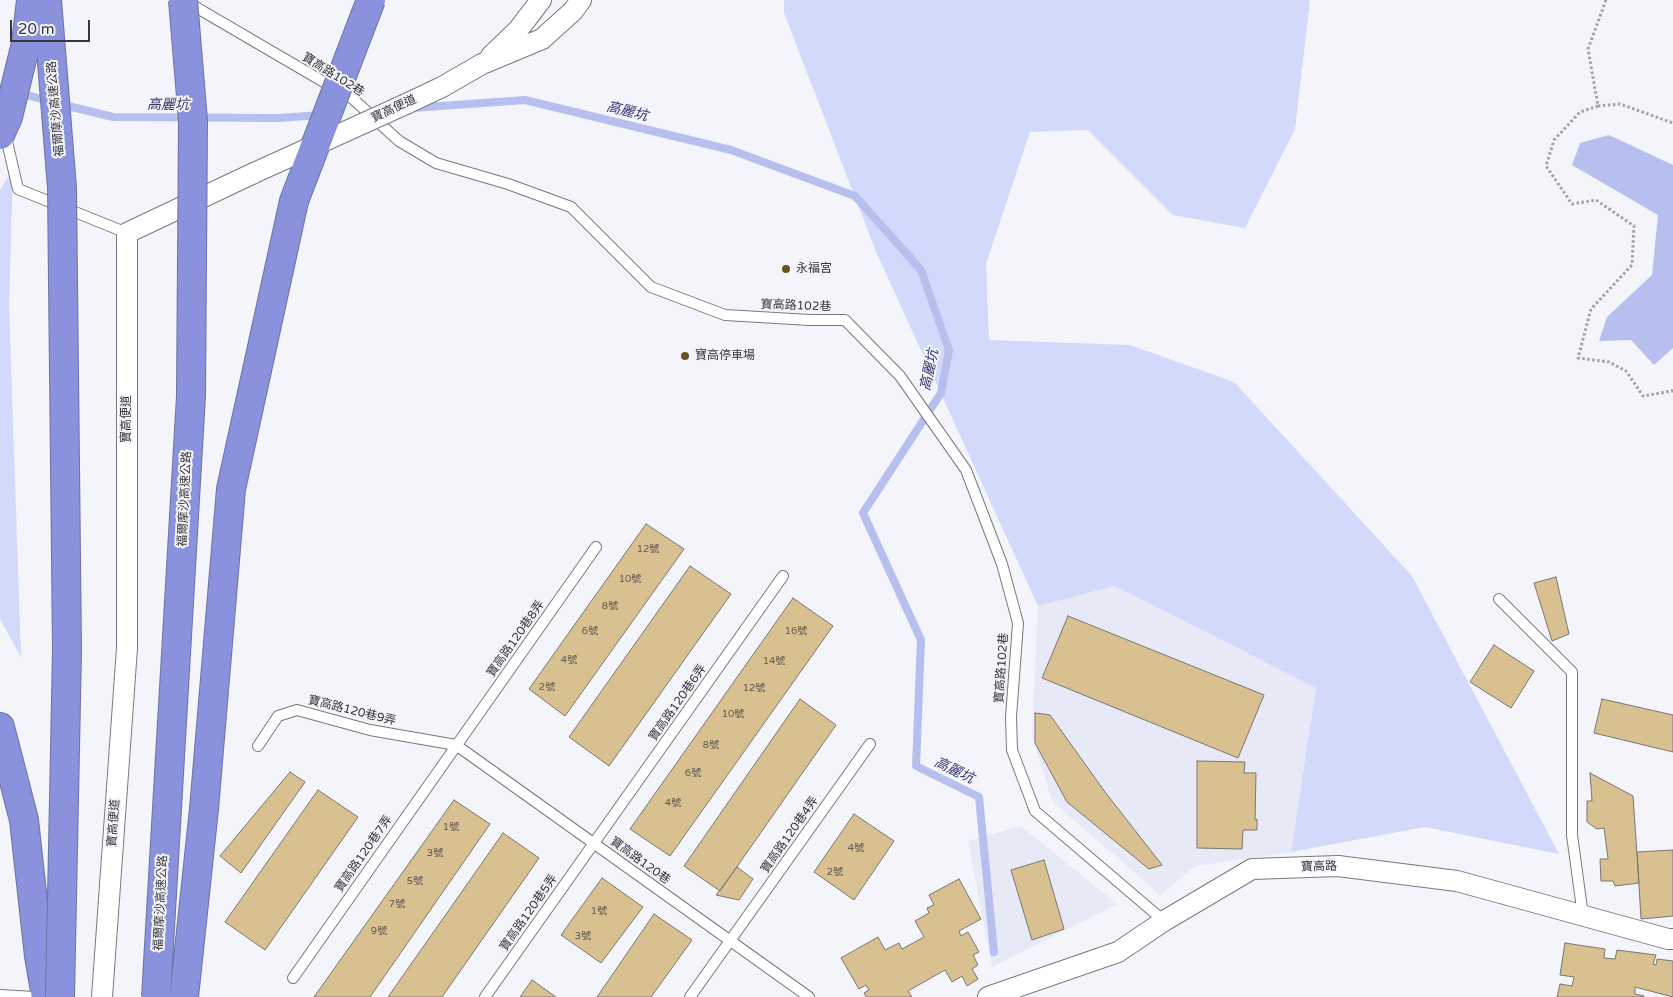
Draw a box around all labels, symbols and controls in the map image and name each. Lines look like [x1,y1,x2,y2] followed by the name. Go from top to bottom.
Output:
[12,10,92,42] scale bar
[18,20,55,38] text: 20 m
[299,50,367,100] street label: 寶高路102巷
[45,61,67,157] street label: 福爾摩沙高速公路
[369,92,419,126] street label: 寶高便道
[147,97,189,113] water label: 高麗坑
[605,99,649,125] water label: 高麗坑
[796,262,832,276] place label: 永福宮
[780,263,792,275] marker: 永福宮
[760,298,832,314] street label: 寶高路102巷
[917,348,943,392] water label: 高麗坑
[695,349,755,363] place label: 寶高停車場
[679,350,691,362] marker: 寶高停車場
[120,395,134,443] street label: 寶高便道
[175,451,195,547] street label: 福爾摩沙高速公路
[637,543,659,555] house number: 12號
[619,573,641,585] house number: 10號
[484,598,548,680] street label: 寶高路120巷8弄
[602,600,618,612] house number: 8號
[582,625,598,637] house number: 6號
[785,625,807,637] house number: 16號
[992,632,1012,704] street label: 寶高路102巷
[561,654,577,666] house number: 4號
[763,655,785,667] house number: 14號
[646,662,710,744] street label: 寶高路120巷6弄
[539,681,555,693] house number: 2號
[743,682,765,694] house number: 12號
[307,693,397,729] street label: 寶高路120巷9弄
[722,708,744,720] house number: 10號
[703,739,719,751] house number: 8號
[931,754,977,788] water label: 高麗坑
[685,767,701,779] house number: 6號
[758,794,822,876] street label: 寶高路120巷4弄
[665,797,681,809] house number: 4號
[105,799,123,847] street label: 寶高便道
[332,813,396,895] street label: 寶高路120巷7弄
[443,821,459,833] house number: 1號
[607,834,673,888] street label: 寶高路120巷
[848,842,864,854] house number: 4號
[427,847,443,859] house number: 3號
[151,855,171,951] street label: 福爾摩沙高速公路
[1301,859,1337,875] street label: 寶高路
[827,866,843,878] house number: 2號
[497,872,561,954] street label: 寶高路120巷5弄
[407,875,423,887] house number: 5號
[389,898,405,910] house number: 7號
[591,905,607,917] house number: 1號
[371,925,387,937] house number: 9號
[575,930,591,942] house number: 3號

